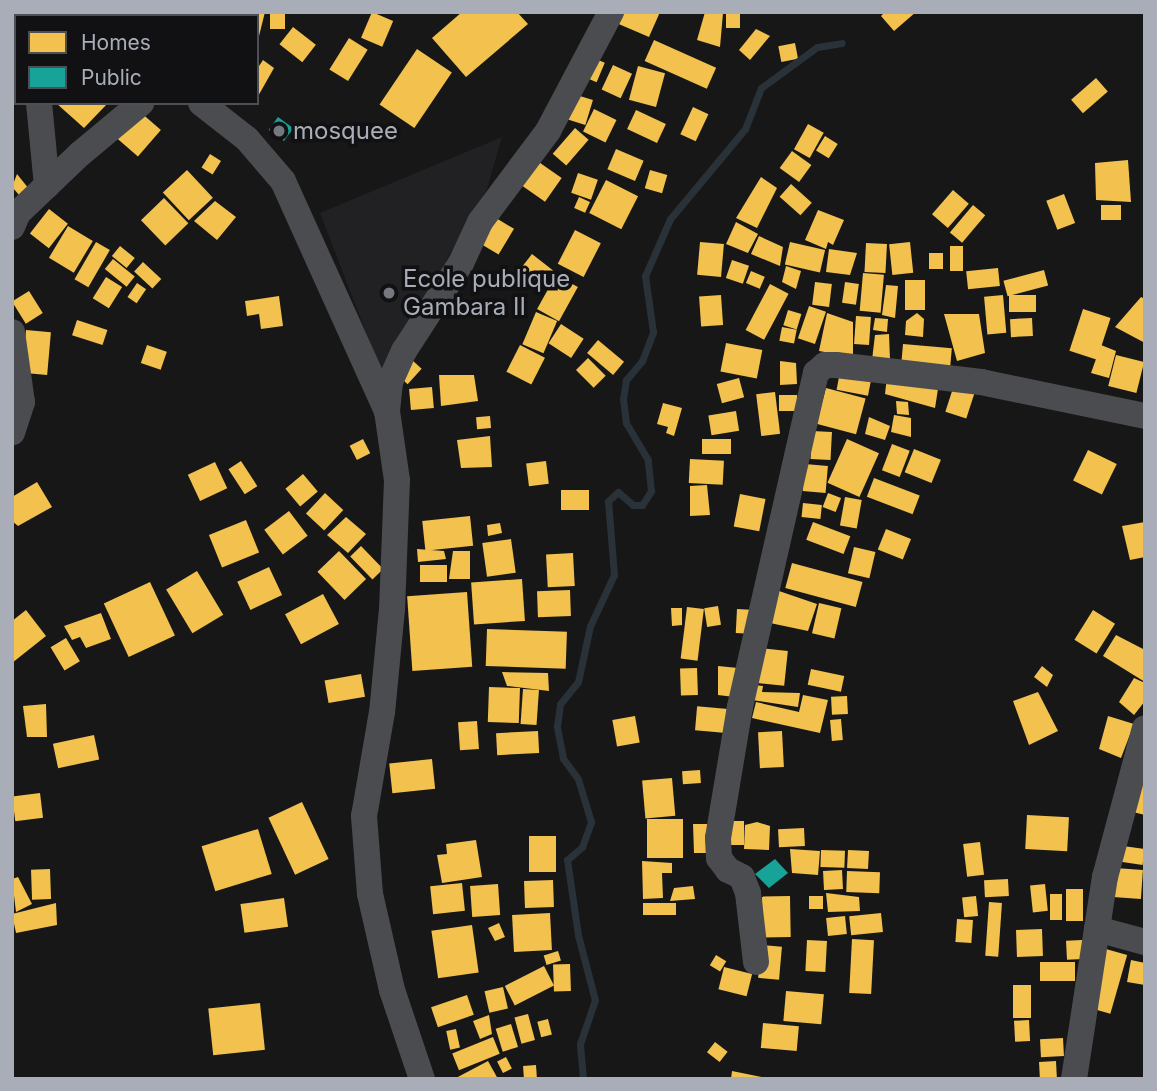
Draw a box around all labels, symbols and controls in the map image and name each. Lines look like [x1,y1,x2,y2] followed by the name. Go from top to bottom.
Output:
[14,14,259,105] legend
[81,30,151,55] text: Homes
[81,65,142,90] text: Public
[293,117,398,145] place label: mosquee
[271,123,287,139] marker: mosquee
[403,265,570,321] place label: Ecole publique Gambara II
[381,285,397,301] marker: Ecole publique Gambara II

